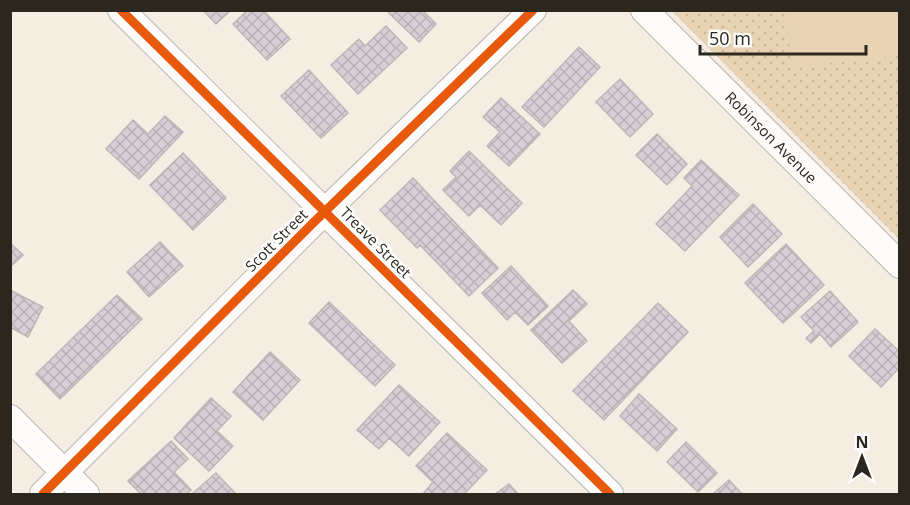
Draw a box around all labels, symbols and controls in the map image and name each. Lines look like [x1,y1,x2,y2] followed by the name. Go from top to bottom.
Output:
[700,18,866,56] scale bar
[709,26,751,50] text: 50 m
[721,87,822,187] street label: Robinson Avenue
[336,202,416,282] street label: Treave Street
[240,204,312,276] street label: Scott Street
[832,427,892,487] north arrow
[855,431,869,453] text: N

